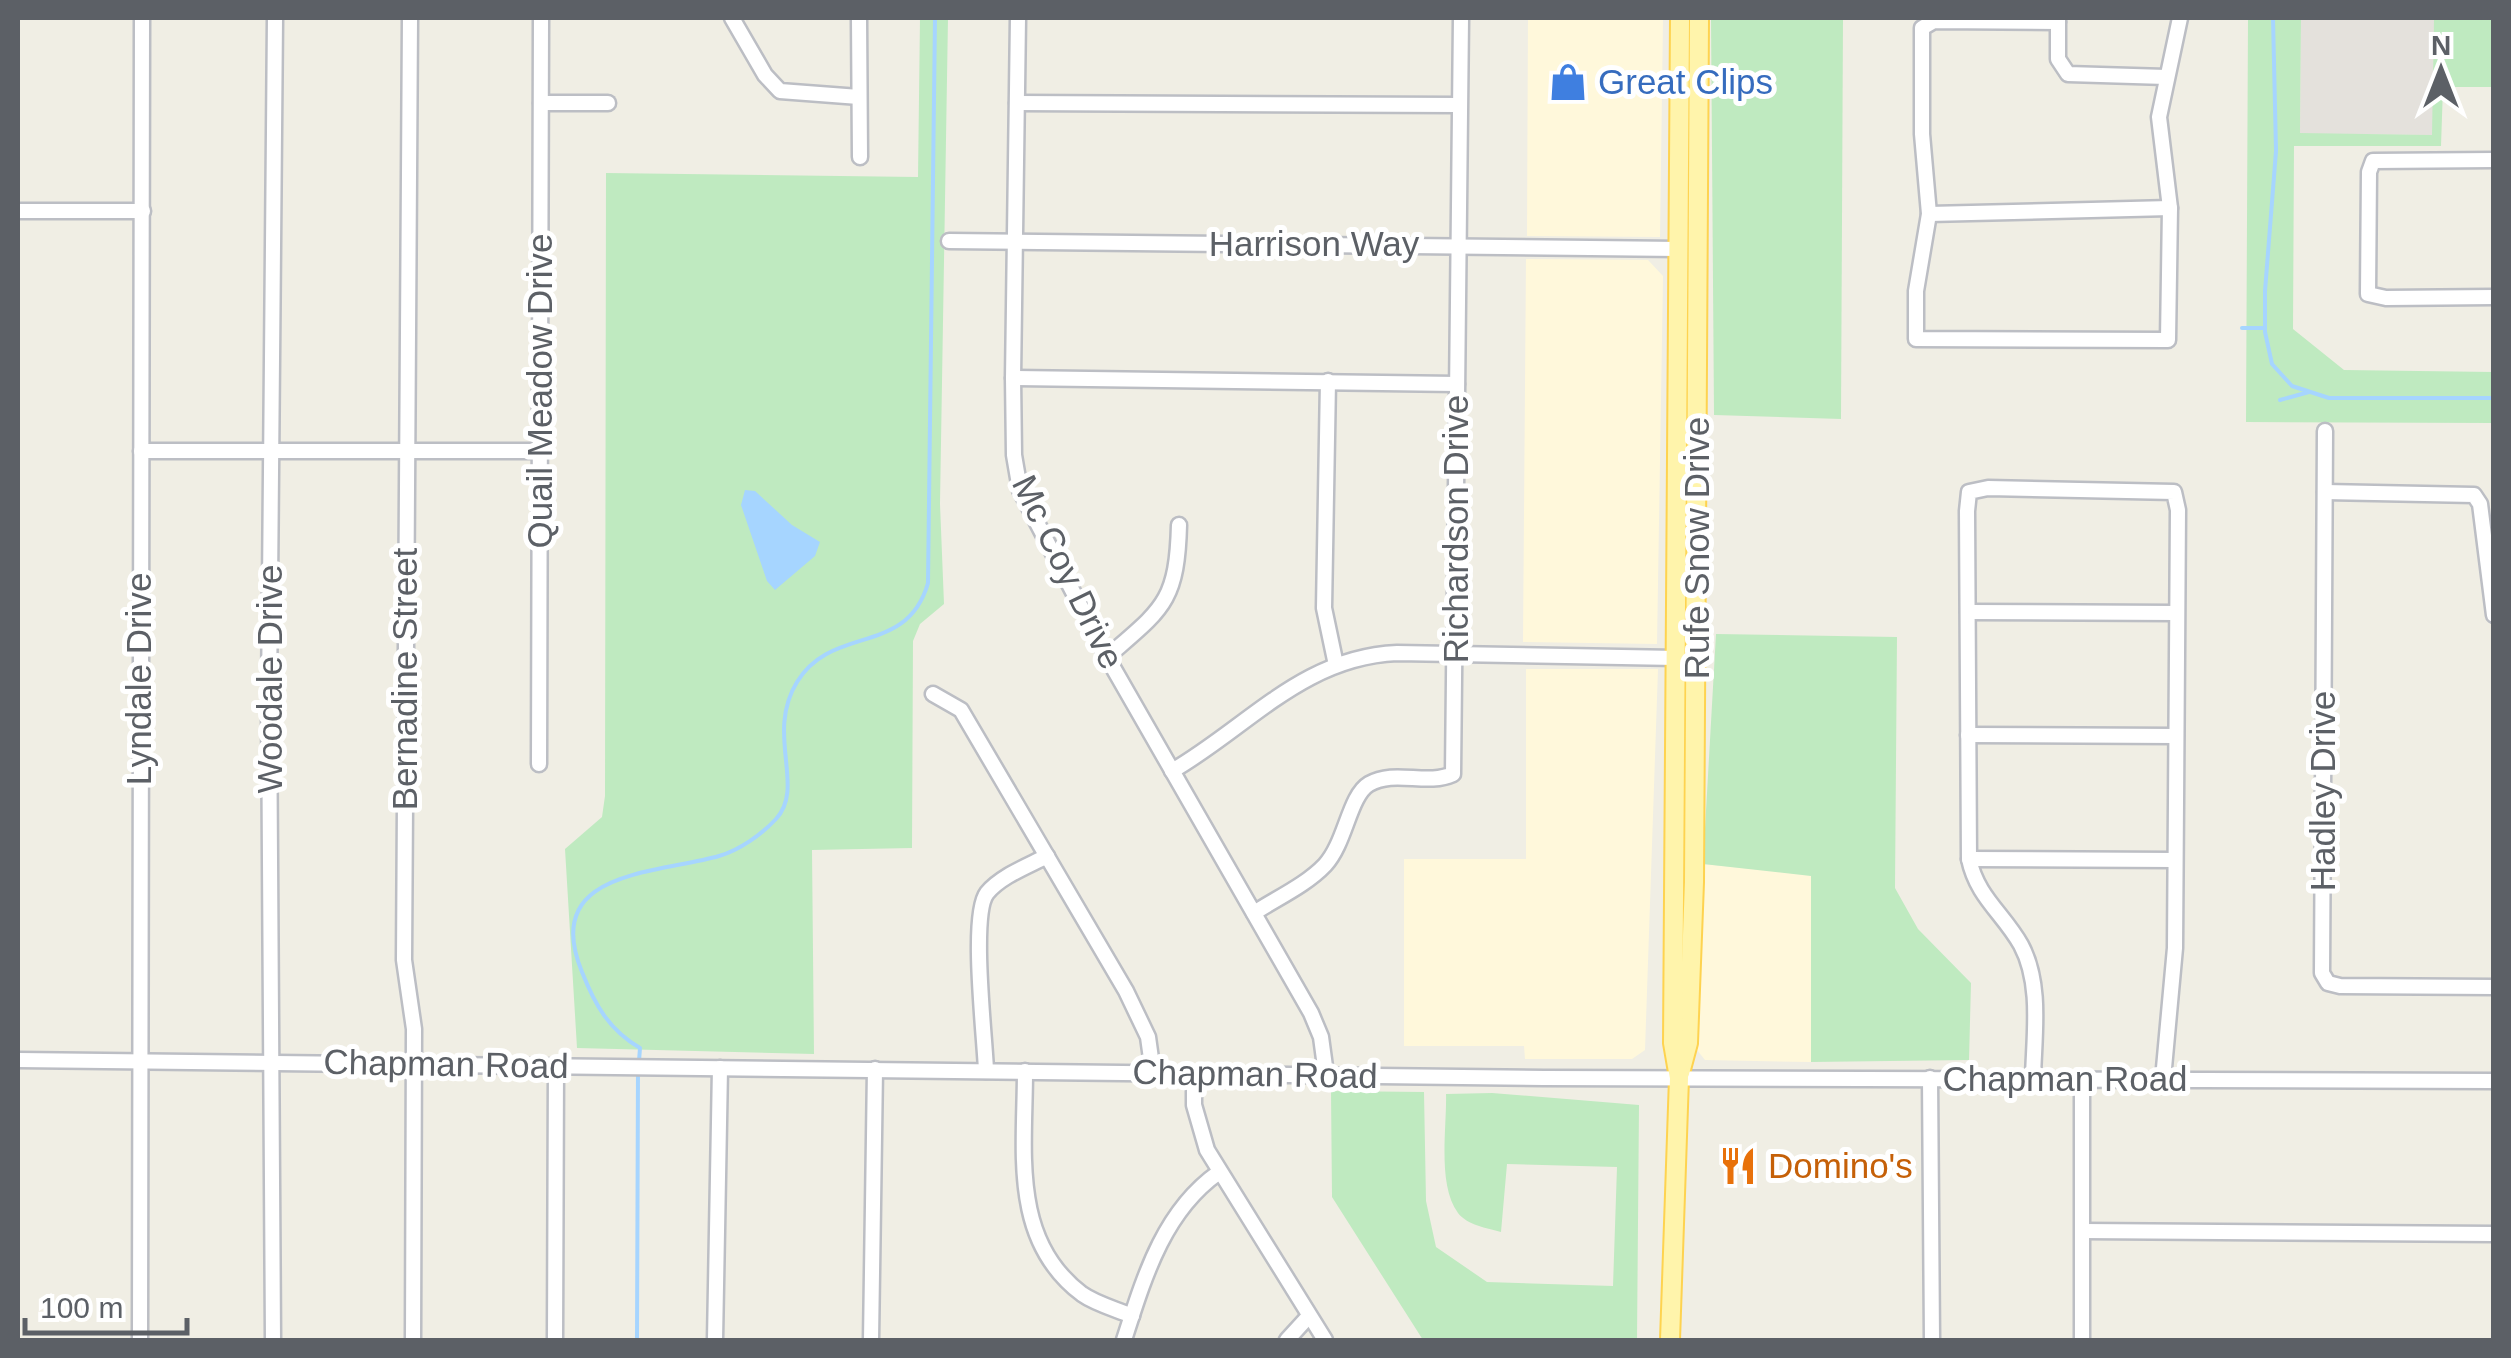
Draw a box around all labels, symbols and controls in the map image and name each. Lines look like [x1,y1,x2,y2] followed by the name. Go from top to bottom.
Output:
[2391,20,2491,120] north arrow
[2431,30,2451,61] text: N
[1547,61,1589,103] shop icon: Great Clips
[1598,62,1773,101] place label: Great Clips
[1209,224,1420,263] street label: Harrison Way
[520,233,559,549] street label: Quail Meadow Drive
[1436,395,1475,663] street label: Richardson Drive
[1677,417,1716,679] street label: Rufe Snow Drive
[1005,469,1132,675] street label: Mc Coy Drive
[385,547,424,810] street label: Bernadine Street
[250,565,289,793] street label: Woodale Drive
[119,573,158,785] street label: Lyndale Drive
[2303,691,2342,891] street label: Hadley Drive
[323,1042,569,1085] street label: Chapman Road
[1132,1052,1378,1095] street label: Chapman Road
[1942,1059,2188,1098] street label: Chapman Road
[1717,1145,1759,1187] restaurant icon: Domino's
[1768,1146,1913,1185] place label: Domino's
[25,1273,188,1335] scale bar
[40,1291,123,1324] text: 100 m

